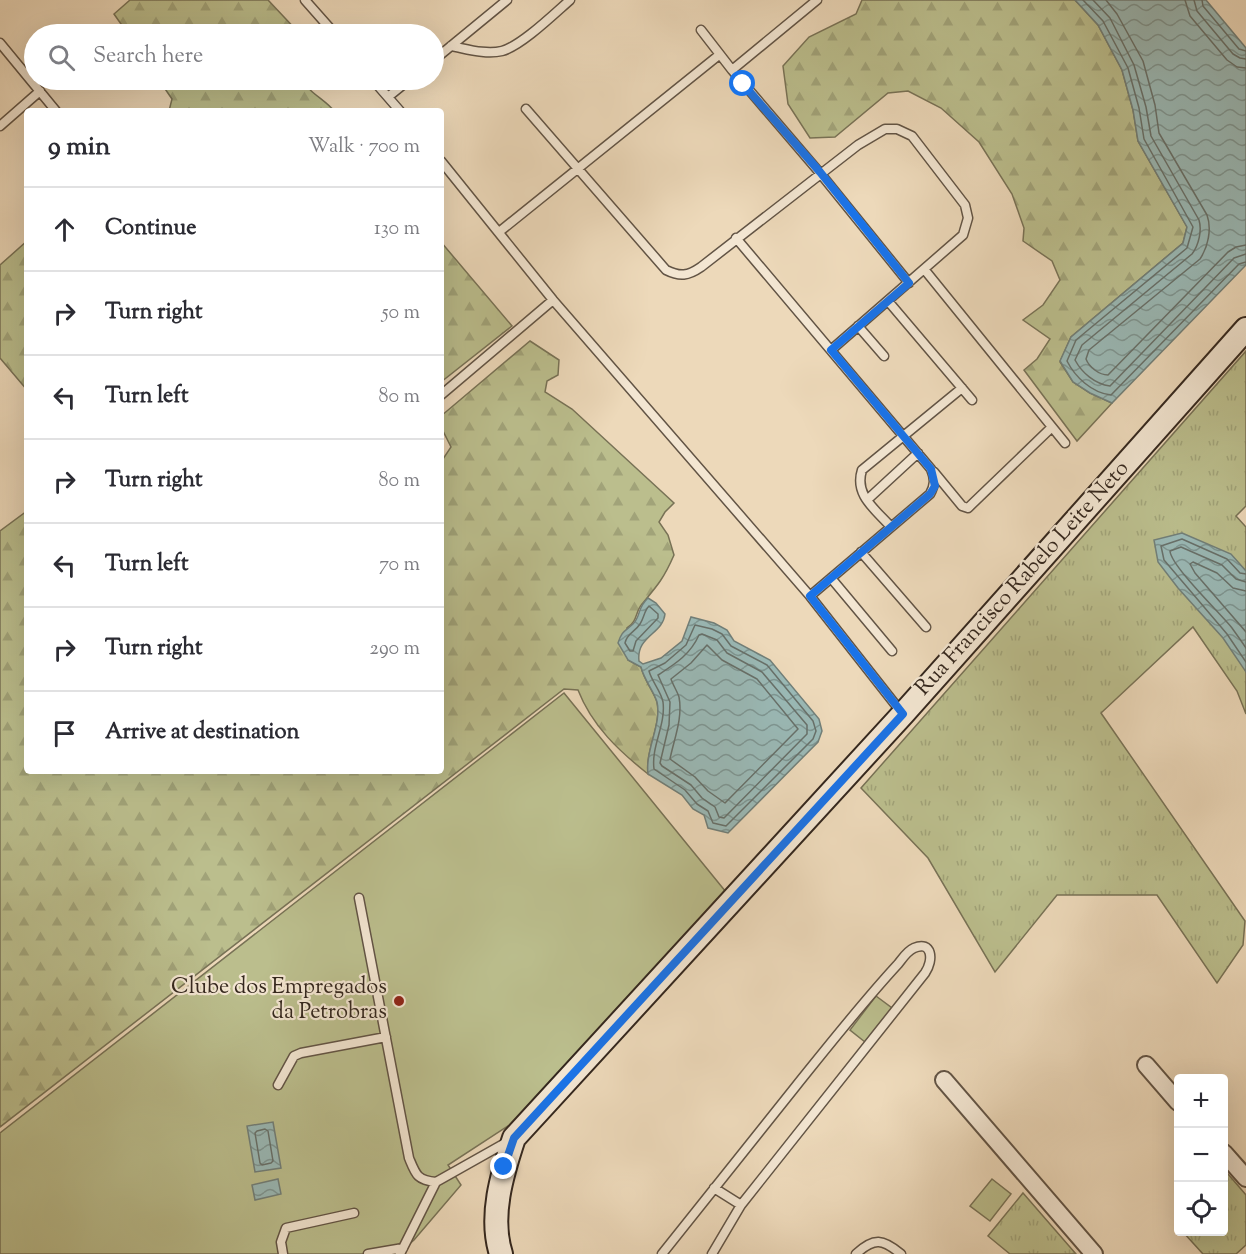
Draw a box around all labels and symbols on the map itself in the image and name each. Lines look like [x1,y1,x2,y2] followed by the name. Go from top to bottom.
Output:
[729,70,755,96] route start
[908,454,1138,704] street label: Rua Francisco Rabelo Leite Neto
[171,972,387,1029] place label: Clube dos Empregados da Petrobras
[392,994,406,1008] marker: Clube dos Empregados da Petrobras
[490,1153,516,1179] route end

